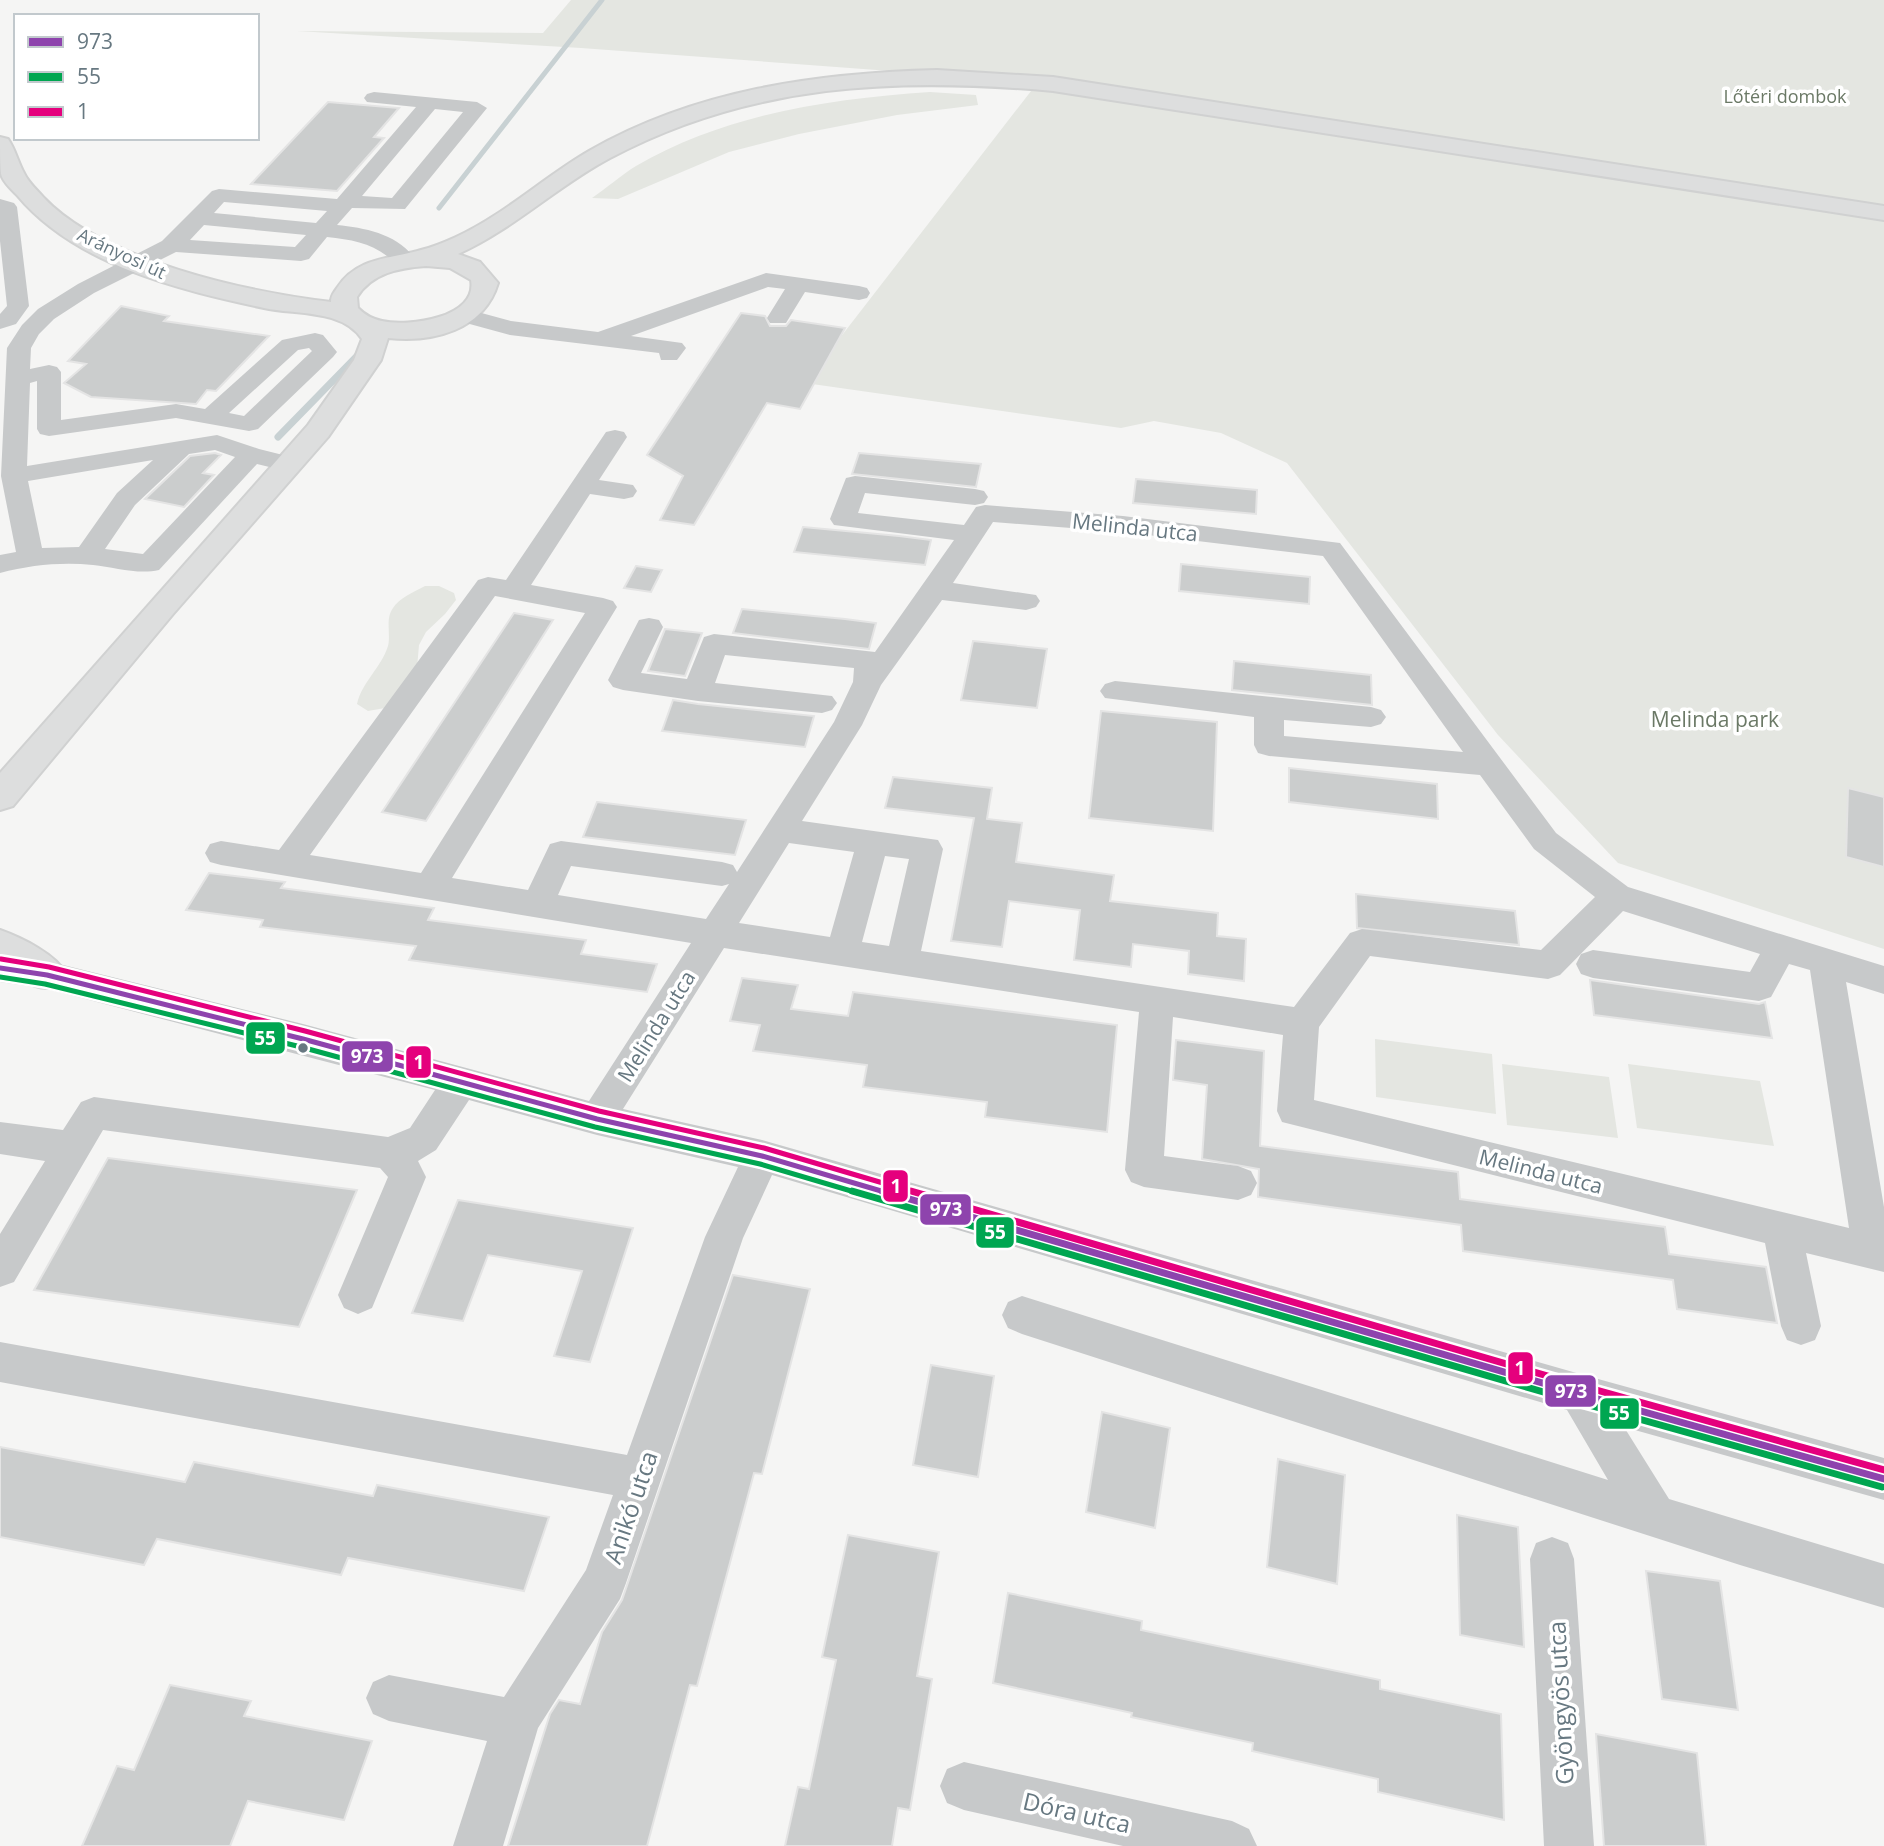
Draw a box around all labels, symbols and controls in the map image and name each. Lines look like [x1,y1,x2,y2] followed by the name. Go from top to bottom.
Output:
[14,14,259,140] legend
[77,27,113,55] text: 973
[77,62,101,90] text: 55
[1723,84,1847,108] park label: Lőtéri dombok
[77,97,89,125] text: 1
[74,222,170,284] street label: Arányosi út
[1071,506,1199,548] street label: Melinda utca
[1651,705,1779,733] park label: Melinda park
[611,965,701,1087] street label: Melinda utca
[245,1021,286,1055] line badge: 55
[254,1025,276,1051] text: 55
[341,1040,394,1073] line badge: 973
[296,1041,310,1055] unlabelled marker
[351,1043,383,1069] text: 973
[405,1045,432,1079] line badge: 1
[414,1049,424,1075] text: 1
[1476,1142,1606,1200] street label: Melinda utca
[882,1169,909,1203] line badge: 1
[891,1173,901,1199] text: 1
[919,1193,972,1226] line badge: 973
[930,1196,962,1222] text: 973
[975,1216,1015,1249] line badge: 55
[984,1219,1006,1245] text: 55
[1507,1351,1534,1385] line badge: 1
[1515,1355,1525,1381] text: 1
[1544,1374,1597,1408] line badge: 973
[1555,1378,1587,1404] text: 973
[1599,1397,1640,1430] line badge: 55
[1608,1400,1630,1426] text: 55
[595,1446,665,1568] street label: Anikó utca
[1539,1620,1581,1786] street label: Gyöngyös utca
[1020,1784,1134,1840] street label: Dóra utca

